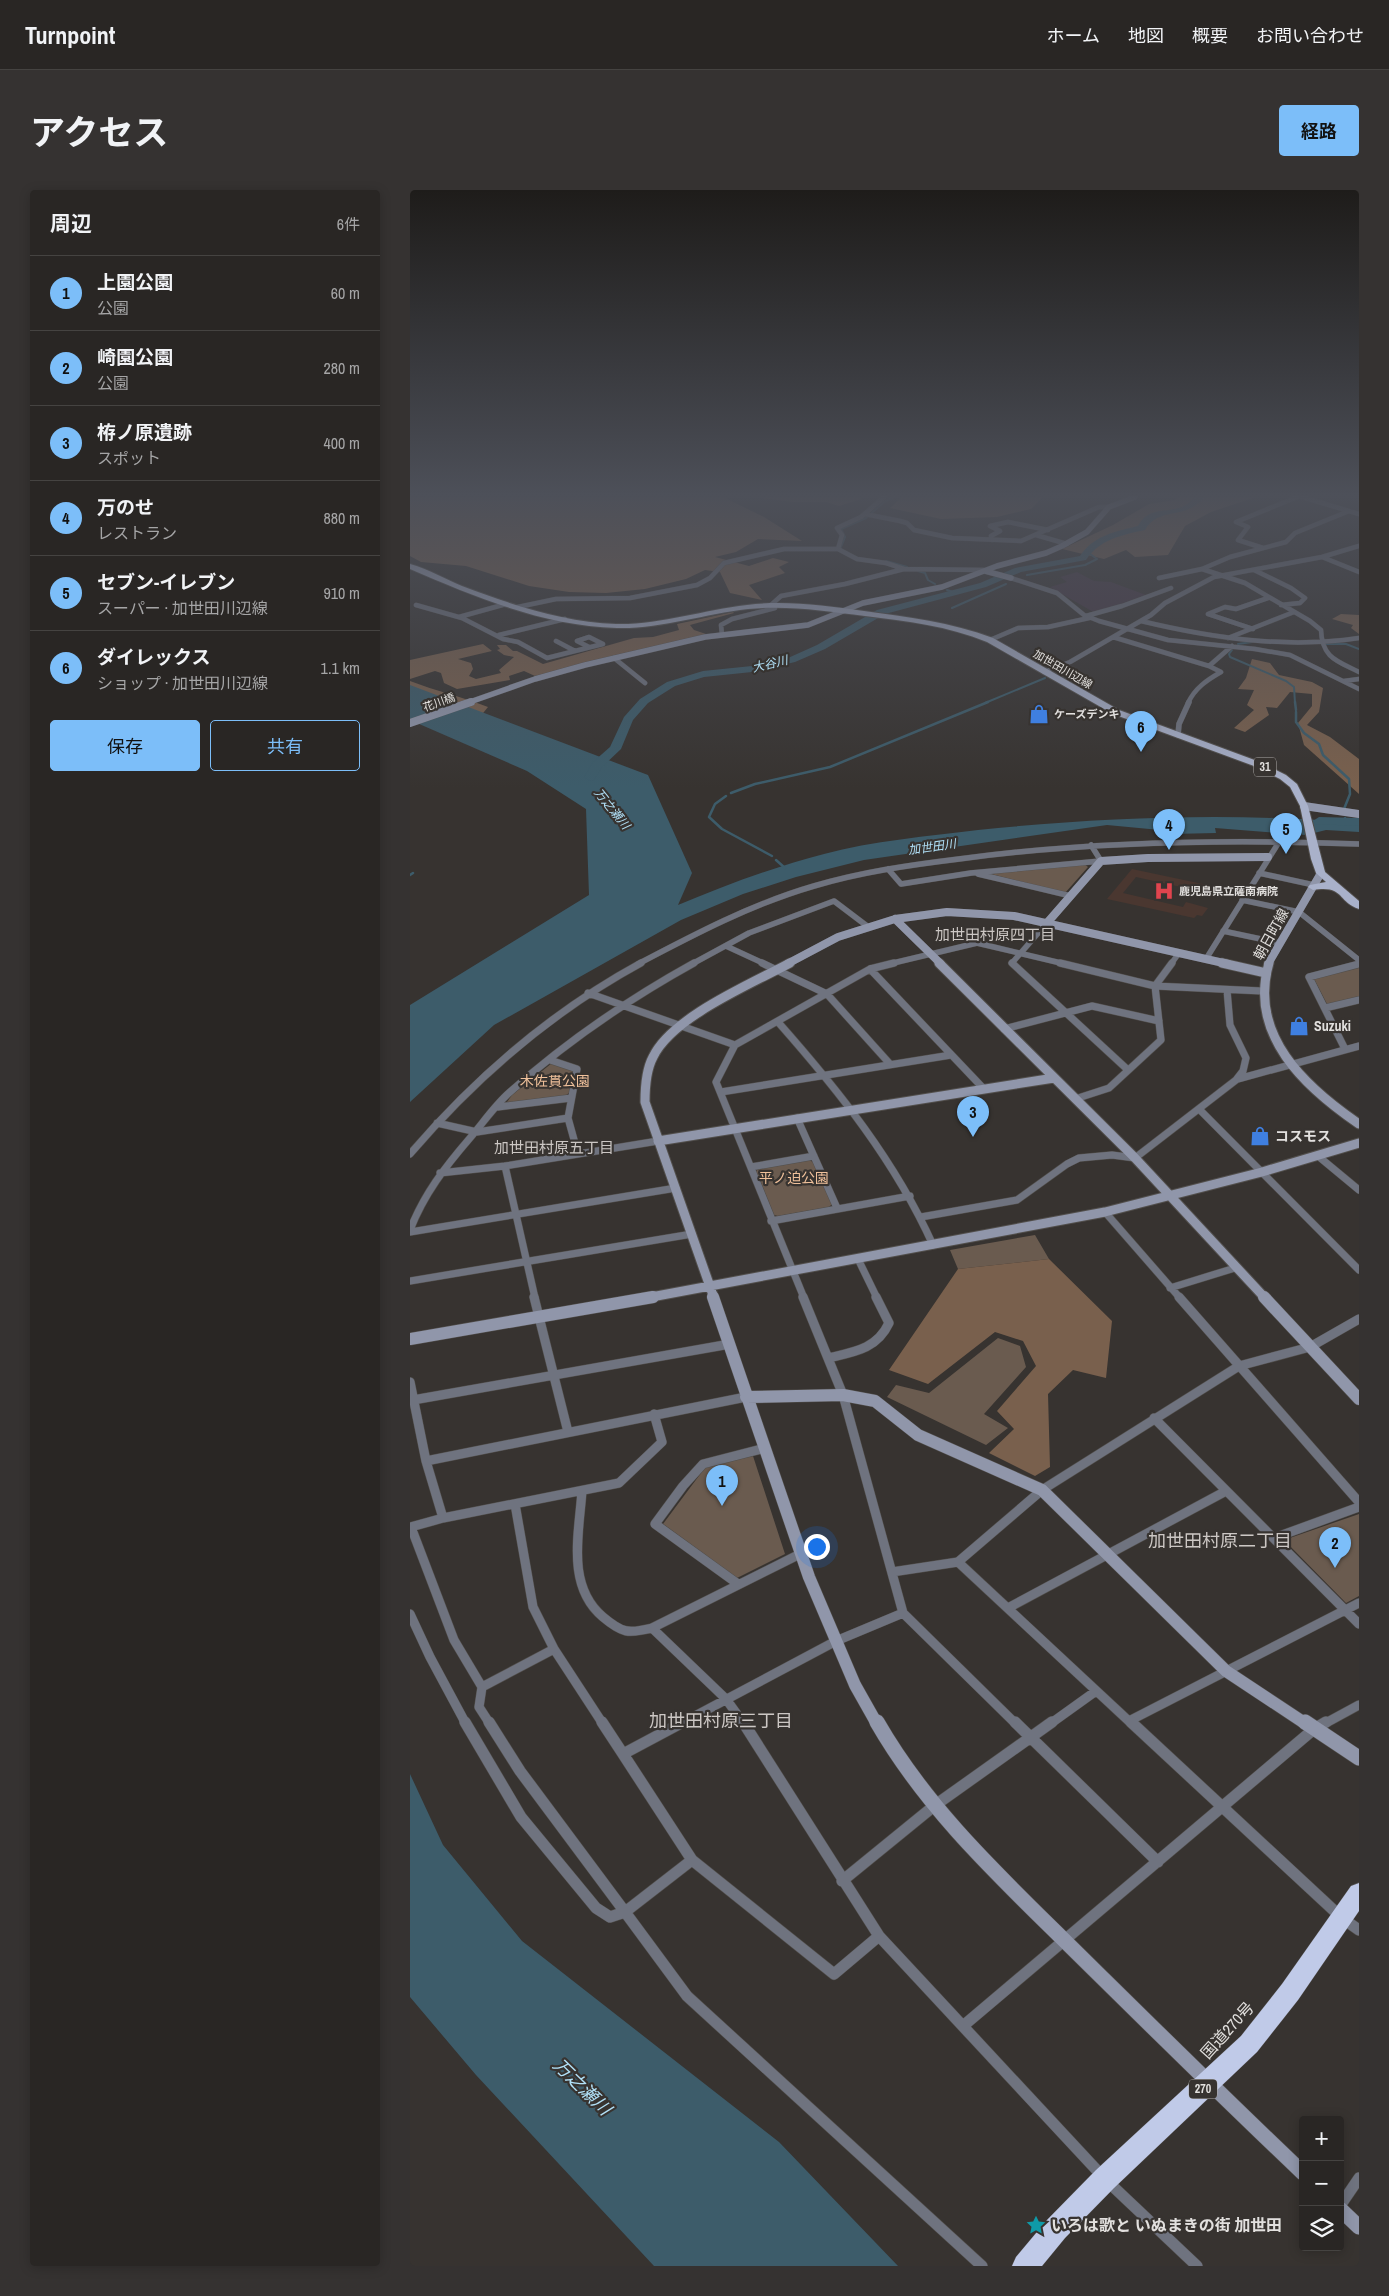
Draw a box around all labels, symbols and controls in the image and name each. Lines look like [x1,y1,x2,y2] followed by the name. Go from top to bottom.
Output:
[25,19,115,51] text: Turnpoint
[1047,23,1100,48] text: ホーム
[1128,23,1164,48] text: 地図
[1192,23,1228,48] text: 概要
[1256,23,1364,48] text: お問い合わせ
[1279,105,1359,156] button: 経路
[30,109,168,156] text: アクセス
[50,209,92,238] text: 周辺
[337,213,360,235] text: 6件
[97,269,173,295] text: 上園公園
[62,282,70,304] text: 1
[331,282,360,304] text: 60 m
[97,297,129,319] text: 公園
[97,344,173,370] text: 崎園公園
[62,357,70,379] text: 2
[324,357,360,379] text: 280 m
[97,372,129,394] text: 公園
[97,419,192,445] text: 栫ノ原遺跡
[62,432,70,454] text: 3
[324,432,360,454] text: 400 m
[97,447,161,469] text: スポット
[97,494,154,520] text: 万のせ
[62,507,70,529] text: 4
[324,507,360,529] text: 880 m
[97,522,177,544] text: レストラン
[97,569,235,595] text: セブン-イレブン
[62,582,70,604] text: 5
[324,582,360,604] text: 910 m
[97,597,268,619] text: スーパー · 加世田川辺線
[97,644,210,670] text: ダイレックス
[1031,646,1095,692] street label: 加世田川辺線
[751,652,791,676] water label: 大谷川
[62,657,70,679] text: 6
[321,657,360,679] text: 1.1 km
[97,672,268,694] text: ショップ · 加世田川辺線
[421,690,457,714] street label: 花川橋
[1028,703,1050,725] shop icon: ケーズデンキ
[1054,707,1119,721] place label: ケーズデンキ
[1125,711,1157,752] pin: 6
[50,720,200,771] button: 保存
[210,720,360,771] button: 共有
[1254,758,1276,776] road number: 31
[591,785,635,834] water label: 万之瀬川
[1153,809,1185,850] pin: 4
[1270,813,1302,854] pin: 5
[907,835,959,858] water label: 加世田川
[1153,880,1175,902] hospital icon: 鹿児島県立薩南病院
[1179,884,1278,898] place label: 鹿児島県立薩南病院
[1250,905,1292,963] street label: 朝日町線
[935,924,1055,945] district label: 加世田村原四丁目
[1288,1015,1310,1037] shop icon: Suzuki
[1314,1017,1351,1035] place label: Suzuki
[520,1072,590,1090] park label: 木佐貫公園
[957,1096,989,1137] pin: 3
[1249,1125,1271,1147] shop icon: コスモス
[1275,1127,1331,1145] place label: コスモス
[494,1137,614,1158] district label: 加世田村原五丁目
[759,1169,829,1187] park label: 平ノ迫公園
[706,1465,738,1506] pin: 1
[1319,1527,1351,1568] pin: 2
[1148,1528,1292,1553] district label: 加世田村原二丁目
[804,1534,830,1560] your location
[649,1708,793,1733] district label: 加世田村原三丁目
[1195,1997,1259,2063] street label: 国道270号
[548,2053,618,2122] water label: 万之瀬川
[1189,2080,1217,2098] road number: 270
[1299,2116,1344,2251] map controls
[1299,2116,1344,2161] button: +
[1299,2161,1344,2206] button: −
[1299,2206,1344,2251] button: layers
[1025,2214,1047,2236] place icon: いろは歌と いぬまきの街 加世田
[1051,2214,1282,2236] place label: いろは歌と いぬまきの街 加世田

